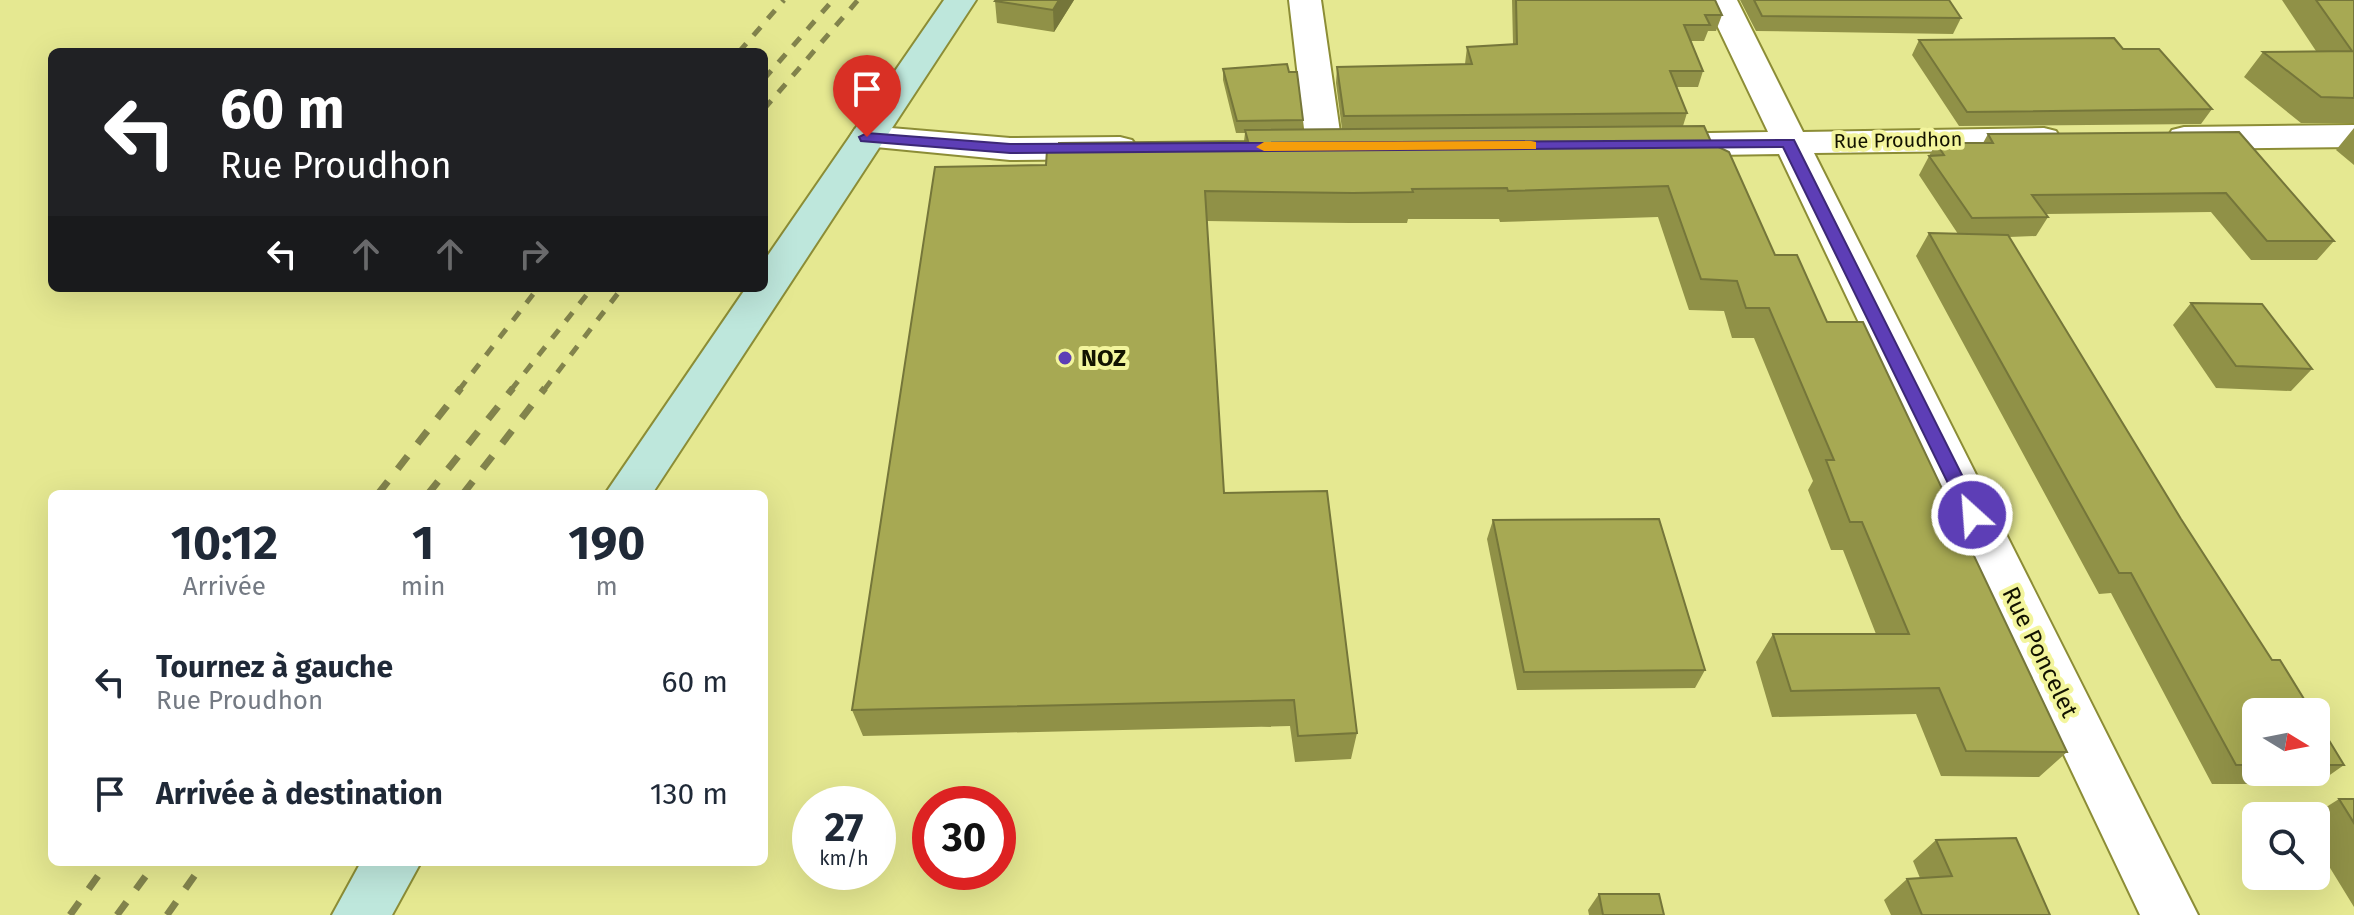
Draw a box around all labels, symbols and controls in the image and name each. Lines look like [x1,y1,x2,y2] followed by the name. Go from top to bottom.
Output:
[833,55,901,137] pin
[845,67,889,111] icon: arrive
[220,76,345,143] text: 60 m
[88,80,192,184] icon: left
[1833,127,1963,153] street label: Rue Proudhon
[220,144,452,188] text: Rue Proudhon
[260,232,304,276] icon: left
[344,232,388,276] icon: ahead
[428,232,472,276] icon: ahead
[512,232,556,276] icon: right
[1081,344,1126,372] place label: NOZ
[1056,349,1074,367] marker: NOZ
[1930,473,2014,557] position arrow
[171,514,278,572] text: 10:12
[412,514,434,572] text: 1
[568,514,645,572] text: 190
[183,571,266,602] text: Arrivée
[401,571,445,602] text: min
[596,571,618,602] text: m
[1996,582,2084,722] street label: Rue Poncelet
[156,649,393,685] text: Tournez à gauche
[88,660,132,704] icon: left
[662,664,728,700] text: 60 m
[156,685,323,716] text: Rue Proudhon
[2242,698,2330,786] north arrow
[2242,698,2330,890] map controls
[88,772,132,816] icon: arrive
[156,776,443,812] text: Arrivée à destination
[650,776,728,812] text: 130 m
[912,786,1016,890] speed limit sign: 30
[2242,802,2330,890] button: search
[825,804,864,852] text: 27
[819,846,869,870] text: km/h

